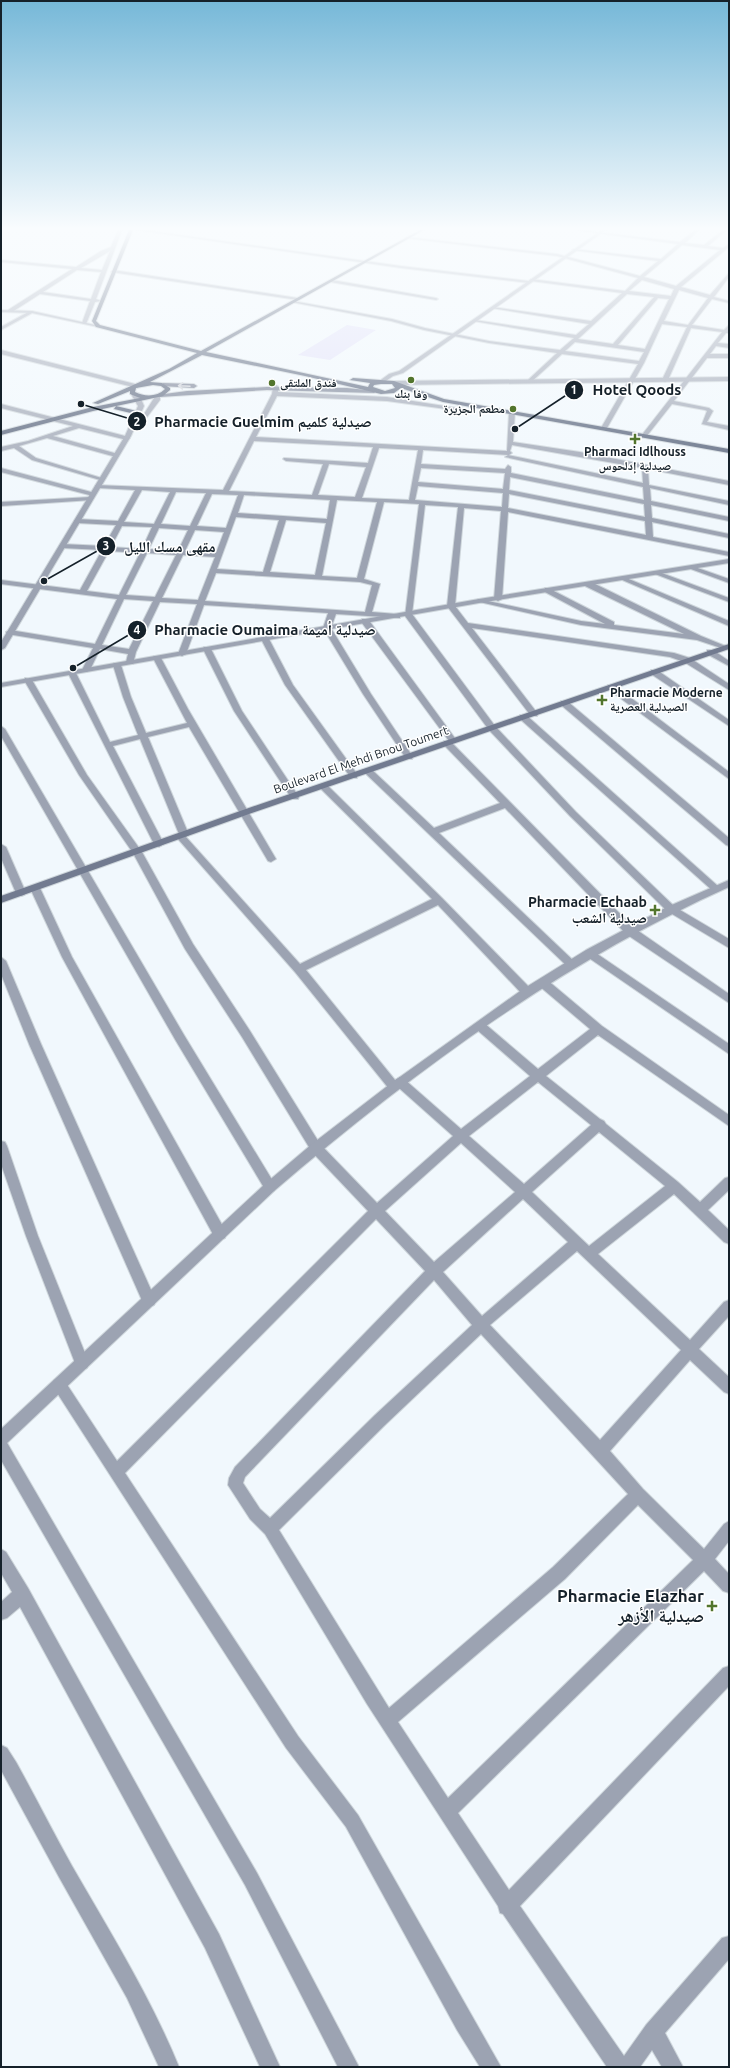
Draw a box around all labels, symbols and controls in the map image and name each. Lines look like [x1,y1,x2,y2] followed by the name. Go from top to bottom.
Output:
[406,375,416,385] marker: وفا بنك
[280,376,337,391] place label: فندق الملتقى
[564,377,689,404] callout: Hotel Qoods
[267,378,277,388] marker: فندق الملتقى
[593,381,681,398] text: Hotel Qoods
[178,382,191,389] one-way arrow
[571,383,577,396] text: 1
[394,387,428,401] place label: وفا بنك
[443,402,505,417] place label: مطعم الجزيرة
[508,404,518,414] marker: مطعم الجزيرة
[127,408,380,435] callout: Pharmacie Guelmim صيدلية كلميم
[154,413,372,432] text: Pharmacie Guelmim صيدلية كلميم
[134,415,141,428] text: 2
[630,434,640,444] marker: Pharmaci Idlhouss صيدلية إدلحوس
[584,445,686,474] place label: Pharmaci Idlhouss صيدلية إدلحوس
[96,533,224,560] callout: مقهى مسك الليل
[124,538,216,556] text: مقهى مسك الليل
[103,539,109,552] text: 3
[127,616,384,643] callout: Pharmacie Oumaima صيدلية أميمة
[154,621,376,638] text: Pharmacie Oumaima صيدلية أميمة
[134,623,141,636] text: 4
[610,686,723,714] place label: Pharmacie Moderne الصيدلية العصرية
[597,695,607,705] marker: Pharmacie Moderne الصيدلية العصرية
[272,723,450,796] street label: Boulevard El Mehdi Bnou Toumert
[528,894,647,927] place label: Pharmacie Echaab صيدلية الشعب
[650,905,660,915] marker: Pharmacie Echaab صيدلية الشعب
[557,1586,704,1626] place label: Pharmacie Elazhar صيدلية الأزهر
[707,1601,717,1611] marker: Pharmacie Elazhar صيدلية الأزهر

